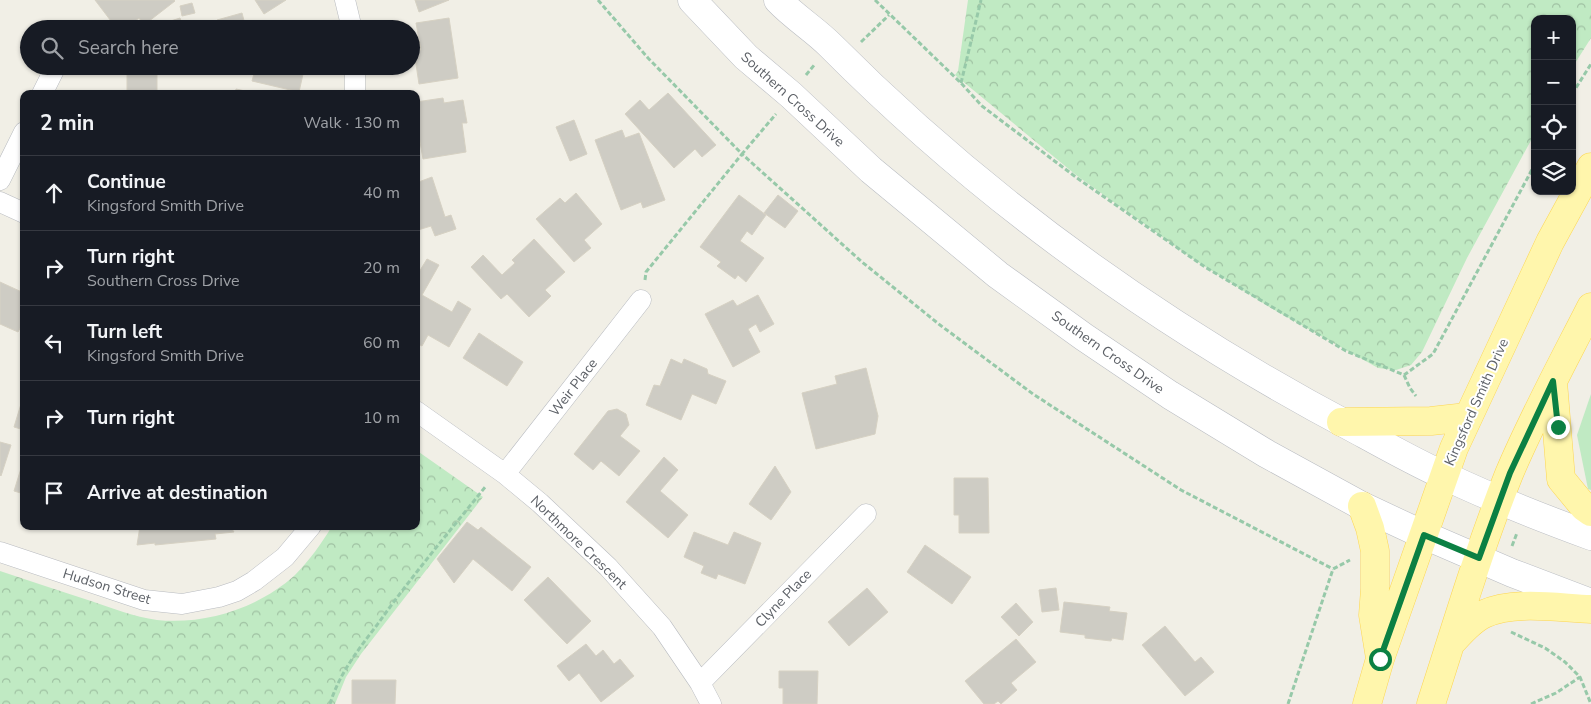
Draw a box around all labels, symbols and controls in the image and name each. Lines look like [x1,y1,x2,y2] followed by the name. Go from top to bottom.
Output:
[1531,15,1576,195] map controls
[1531,15,1576,60] button: +
[20,20,420,75] search box
[38,34,66,62] icon: search
[78,35,179,61] text: Search here
[737,48,849,151] street label: Southern Cross Drive
[1531,60,1576,105] button: −
[1531,105,1576,150] button: locate
[40,109,94,137] text: 2 min
[304,112,400,134] text: Walk · 130 m
[1531,150,1576,195] button: layers
[87,169,166,195] text: Continue
[40,179,68,207] icon: ahead
[363,182,400,204] text: 40 m
[87,195,244,217] text: Kingsford Smith Drive
[87,244,174,270] text: Turn right
[40,254,68,282] icon: right
[363,257,400,279] text: 20 m
[87,270,240,292] text: Southern Cross Drive
[1048,306,1168,398] street label: Southern Cross Drive
[87,319,162,345] text: Turn left
[40,329,68,357] icon: left
[363,332,400,354] text: 60 m
[1440,336,1513,469] street label: Kingsford Smith Drive
[87,345,244,367] text: Kingsford Smith Drive
[545,355,602,420] street label: Weir Place
[40,404,68,432] icon: right
[87,405,174,431] text: Turn right
[363,407,400,429] text: 10 m
[1547,416,1570,439] route end
[40,479,68,507] icon: arrive
[87,480,268,506] text: Arrive at destination
[526,491,631,593] street label: Northmore Crescent
[61,564,153,609] street label: Hudson Street
[751,565,816,632] street label: Clyne Place
[1369,648,1392,671] route start

